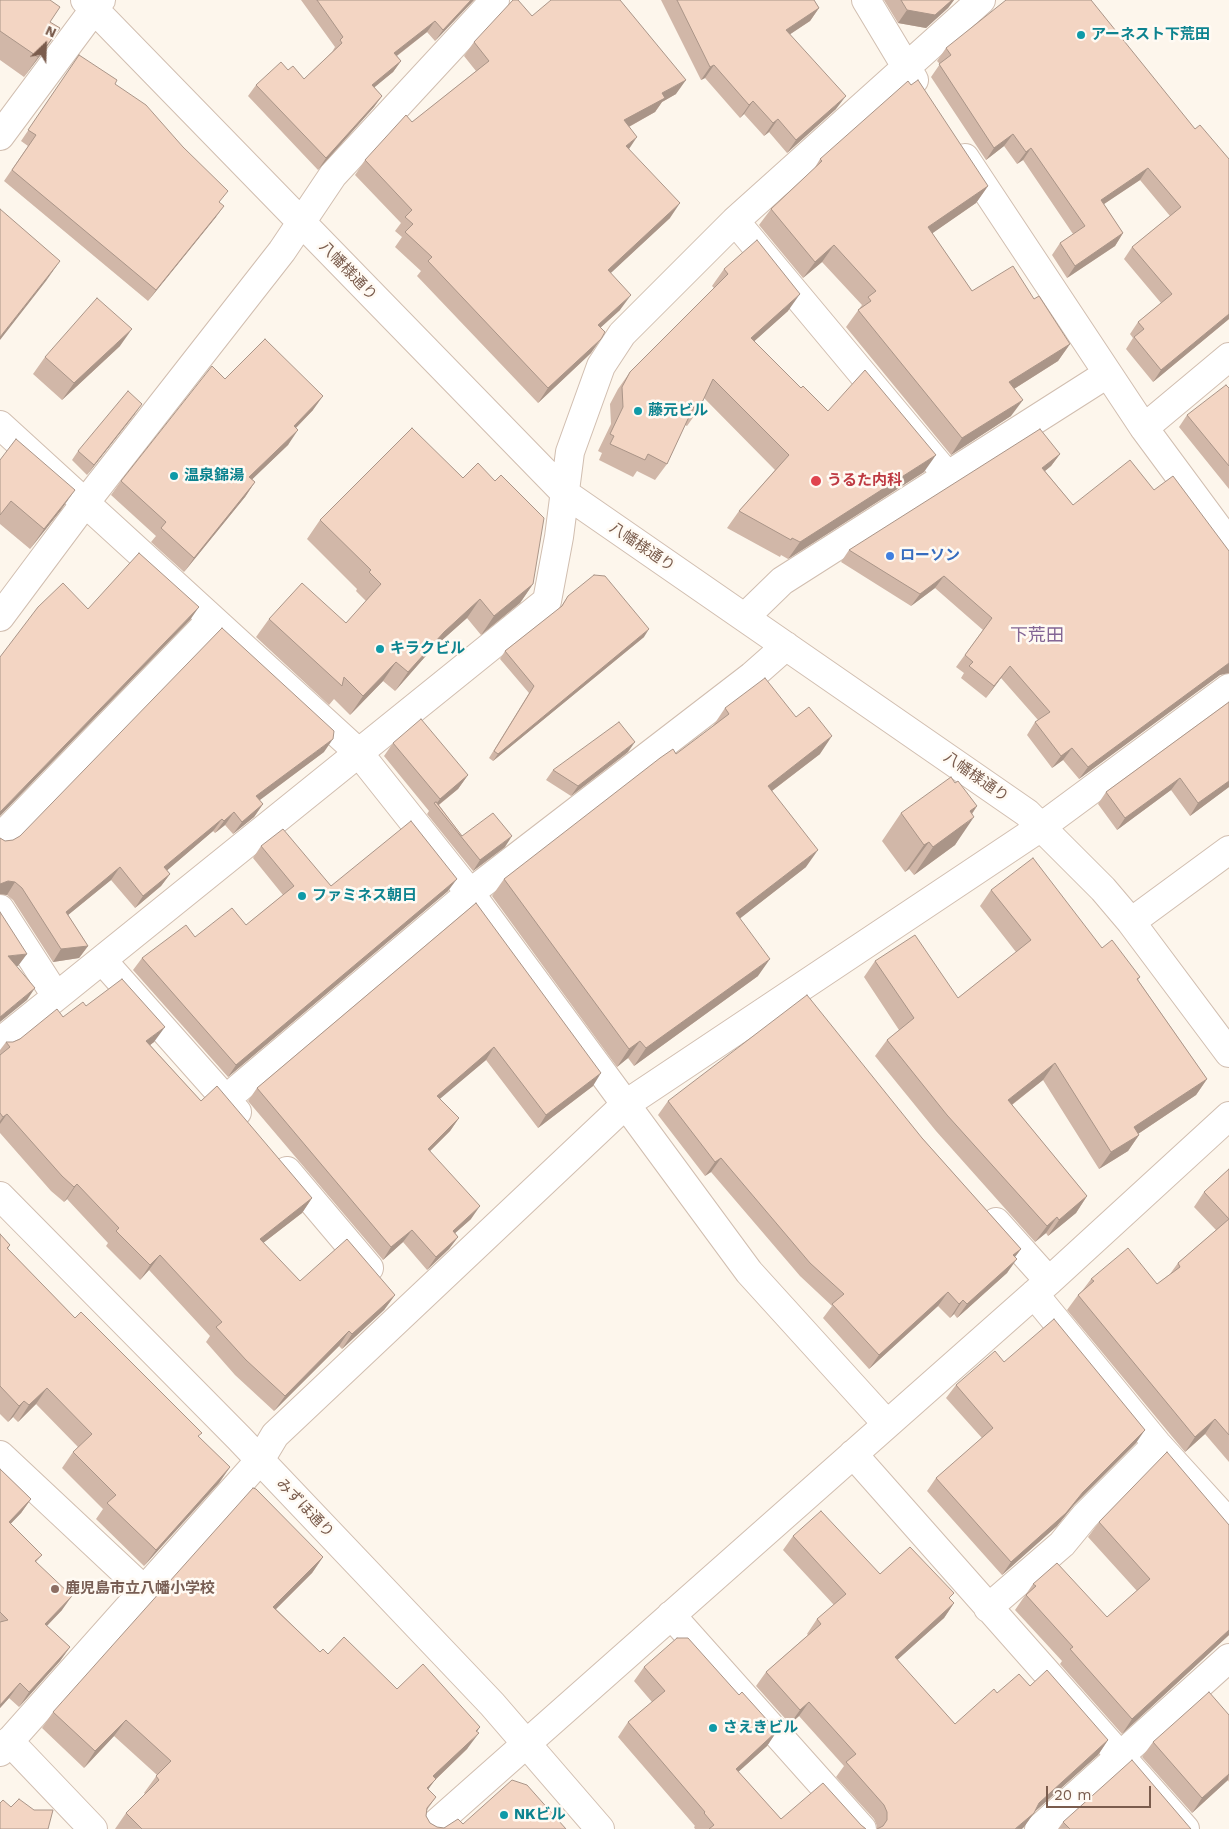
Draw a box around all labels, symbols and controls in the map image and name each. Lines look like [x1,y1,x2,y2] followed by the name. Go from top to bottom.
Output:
[20,20,70,70] north arrow
[43,22,59,41] text: N
[1091,26,1210,44] place label: アーネスト下荒田
[1075,29,1087,41] marker: アーネスト下荒田
[315,238,381,304] street label: 八幡様通り
[648,402,708,420] place label: 藤元ビル
[632,405,644,417] marker: 藤元ビル
[184,467,244,485] place label: 温泉錦湯
[168,470,180,482] marker: 温泉錦湯
[827,472,902,490] place label: うるた内科
[809,474,823,488] marker: うるた内科
[606,519,678,575] street label: 八幡様通り
[900,547,960,565] place label: ローソン
[884,550,896,562] marker: ローソン
[1010,625,1064,647] district label: 下荒田
[390,640,465,658] place label: キラクビル
[374,643,386,655] marker: キラクビル
[940,748,1012,806] street label: 八幡様通り
[312,887,417,905] place label: ファミネス朝日
[296,890,308,902] marker: ファミネス朝日
[272,1475,338,1541] street label: みずほ通り
[65,1580,215,1598] place label: 鹿児島市立八幡小学校
[49,1583,61,1595] marker: 鹿児島市立八幡小学校
[723,1719,798,1737] place label: さえきビル
[707,1722,719,1734] marker: さえきビル
[1049,1776,1154,1808] scale bar
[1054,1786,1092,1804] text: 20 m
[514,1806,566,1824] place label: NKビル
[498,1809,510,1821] marker: NKビル

